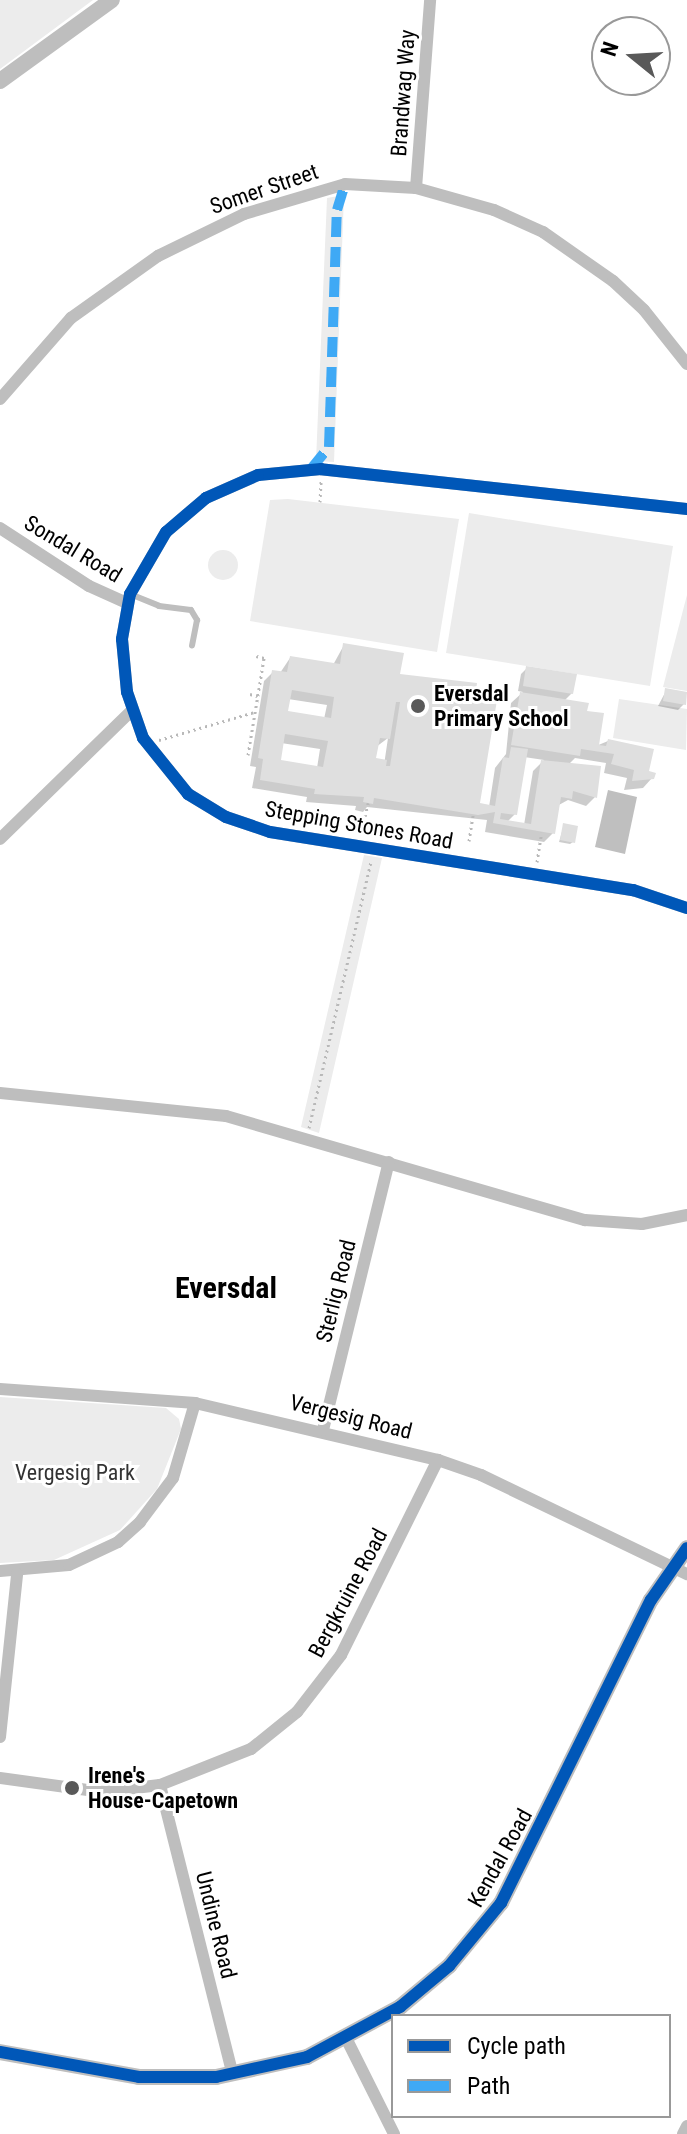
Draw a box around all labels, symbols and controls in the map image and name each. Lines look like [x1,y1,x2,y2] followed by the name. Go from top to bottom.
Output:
[591,16,671,96] north arrow
[385,29,421,157] street label: Brandwag Way
[596,39,624,59] text: N
[206,158,322,220] street label: Somer Street
[20,510,126,588] street label: Sondal Road
[434,680,569,732] place label: Eversdal Primary School
[409,697,427,715] marker: Eversdal Primary School
[263,795,455,855] street label: Stepping Stones Road
[310,1237,362,1345] street label: Sterlig Road
[175,1270,277,1306] district label: Eversdal
[287,1389,415,1445] street label: Vergesig Road
[15,1460,135,1486] park label: Vergesig Park
[303,1524,393,1662] street label: Bergkruine Road
[88,1762,238,1814] place label: Irene's House-Capetown
[63,1779,81,1797] marker: Irene's House-Capetown
[462,1804,538,1912] street label: Kendal Road
[190,1869,242,1981] street label: Undine Road
[391,2014,671,2118] legend
[467,2032,566,2060] text: Cycle path
[467,2072,510,2100] text: Path

